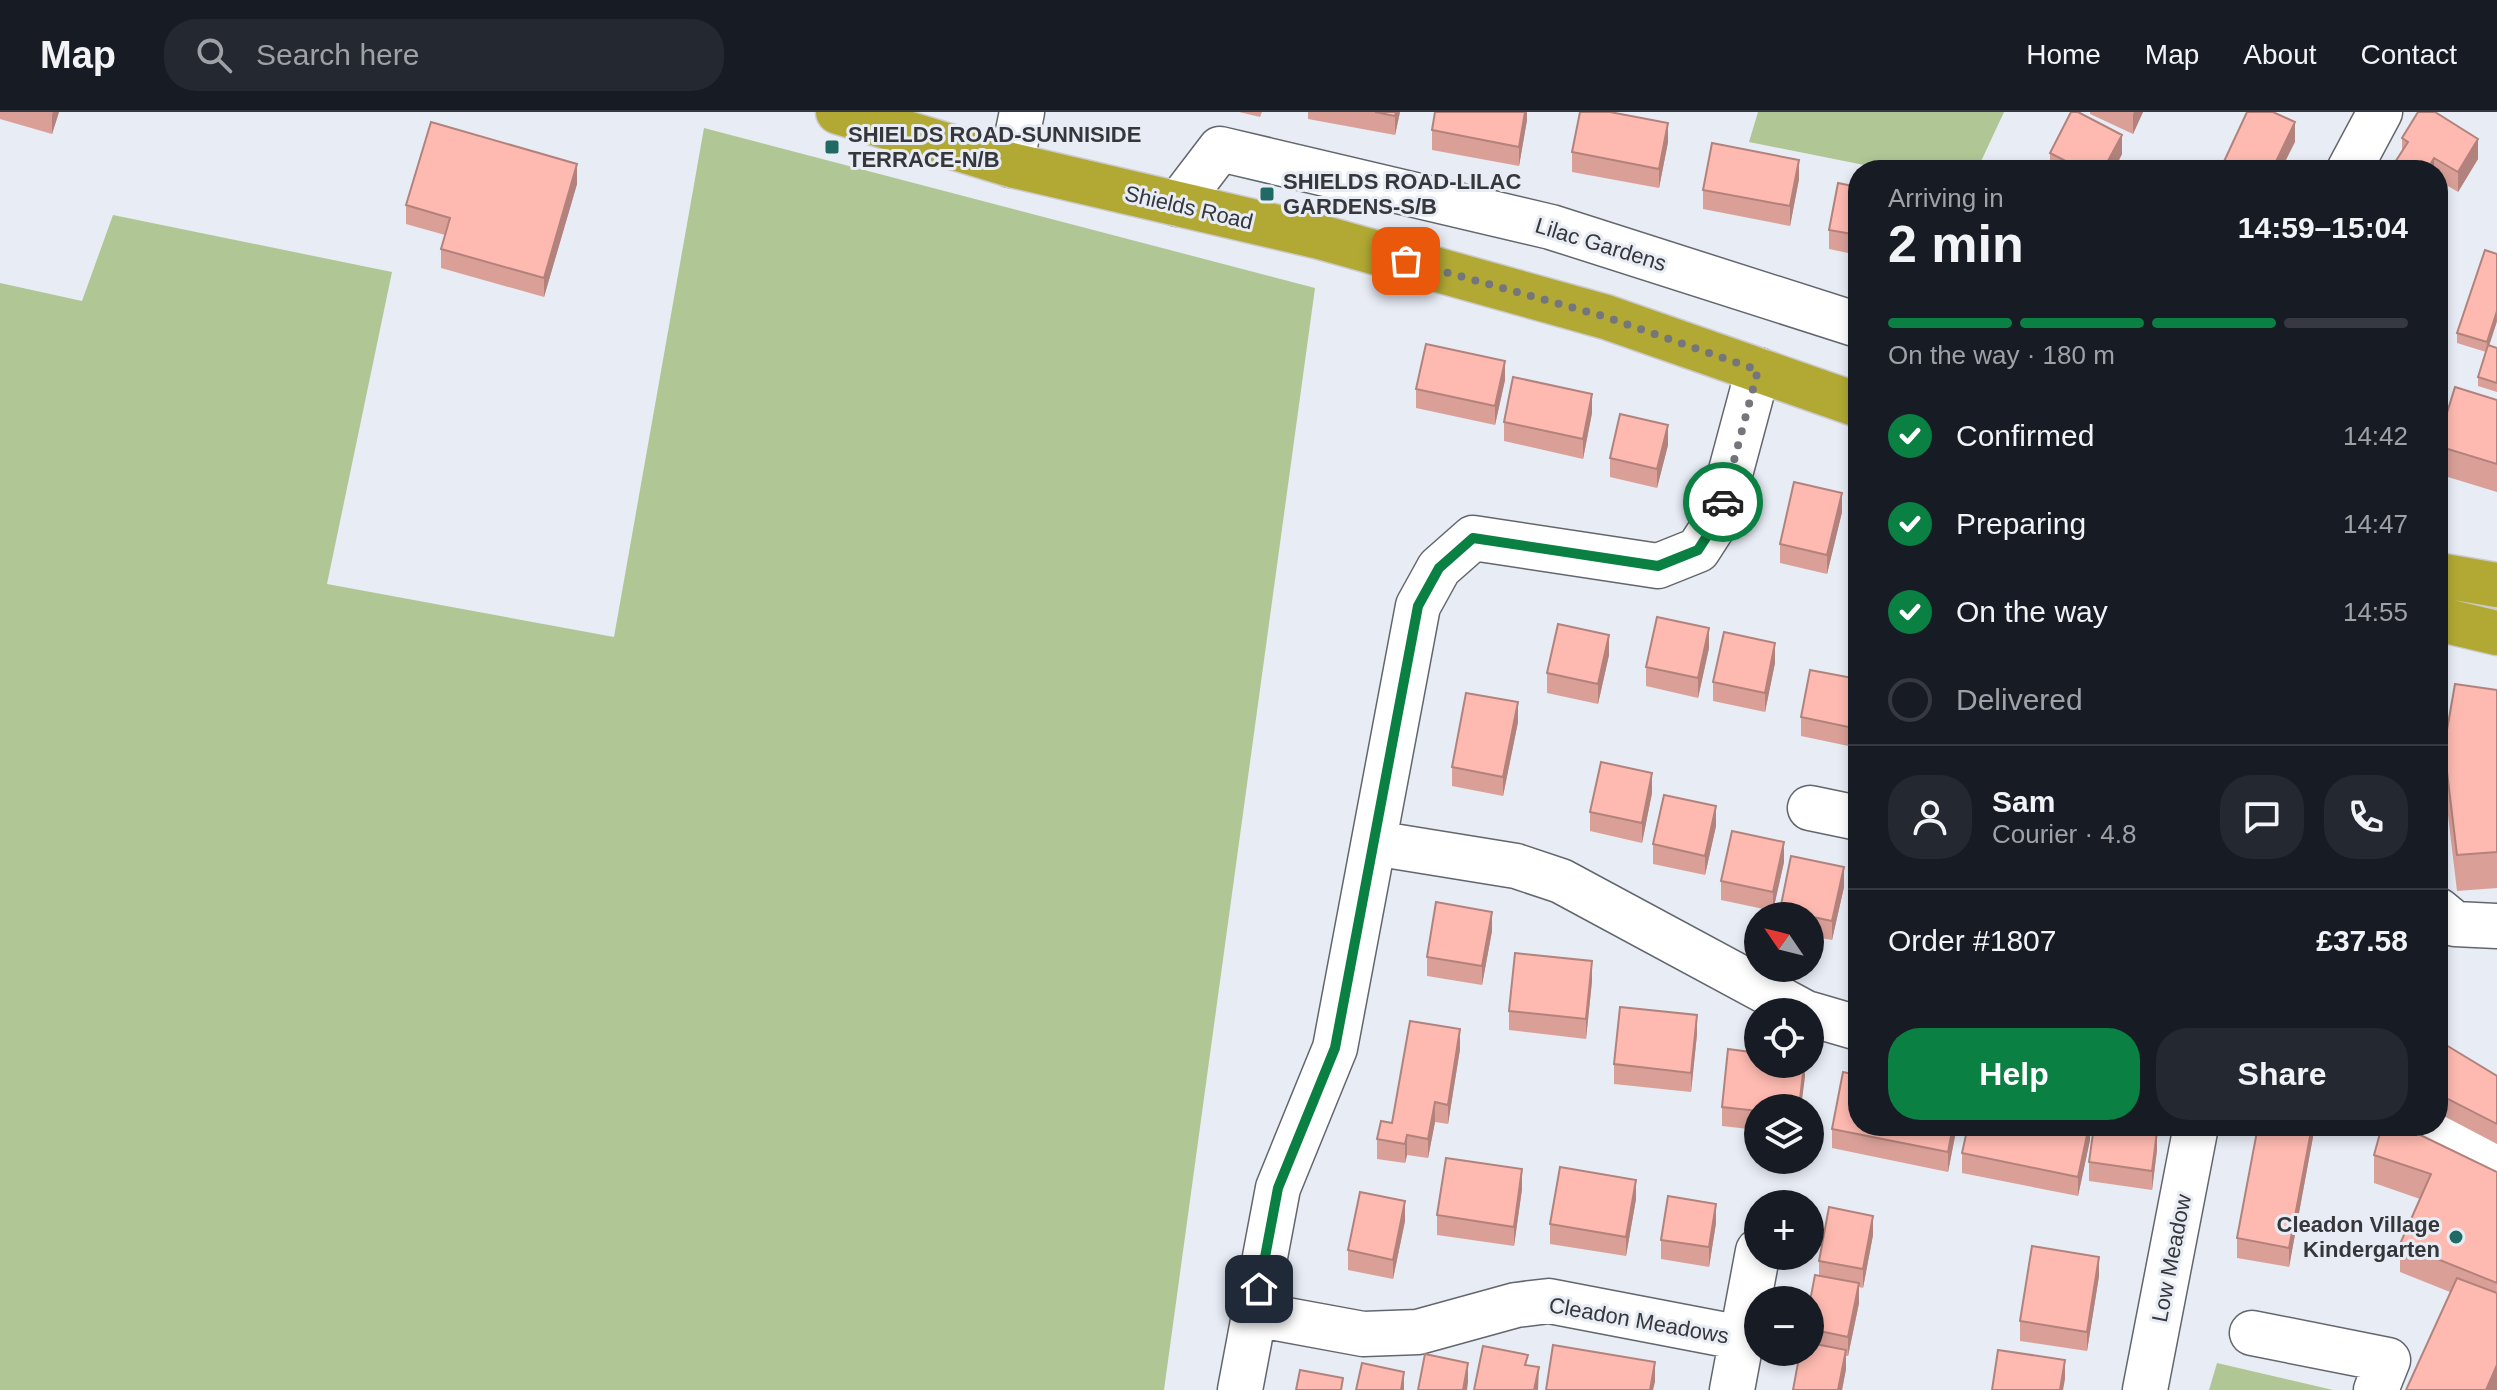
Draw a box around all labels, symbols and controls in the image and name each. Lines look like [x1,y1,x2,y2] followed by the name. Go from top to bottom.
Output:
[164,19,724,91] search box
[192,33,236,77] icon: search
[40,34,116,76] text: Map
[256,38,419,71] text: Search here
[2026,39,2101,70] text: Home
[2145,39,2199,70] text: Map
[2243,39,2317,70] text: About
[2361,39,2457,70] text: Contact
[848,122,1141,172] place label: SHIELDS ROAD-SUNNISIDE TERRACE-N/B
[823,138,841,156] marker: SHIELDS ROAD-SUNNISIDE TERRACE-N/B
[1283,169,1521,219] place label: SHIELDS ROAD-LILAC GARDENS-S/B
[1122,181,1255,234] street label: Shields Road
[1888,183,2004,213] text: Arriving in
[1258,185,1276,203] marker: SHIELDS ROAD-LILAC GARDENS-S/B
[2238,211,2408,244] text: 14:59–15:04
[1532,213,1669,276] street label: Lilac Gardens
[1888,215,2024,273] text: 2 min
[1372,227,1440,295] pin
[1384,239,1428,283] icon: bag
[1888,340,2115,370] text: On the way · 180 m
[1888,414,1932,458] icon: check
[1956,419,2094,452] text: Confirmed
[2343,421,2408,451] text: 14:42
[1683,462,1763,542] courier
[1701,480,1745,524] icon: car
[1888,502,1932,546] icon: check
[1956,507,2086,540] text: Preparing
[2343,509,2408,539] text: 14:47
[1888,590,1932,634] icon: check
[1956,595,2108,628] text: On the way
[2343,597,2408,627] text: 14:55
[1956,683,2083,716] text: Delivered
[1888,775,1972,859] button: person
[2220,775,2304,859] button: chat
[2324,775,2408,859] button: phone
[1992,785,2055,818] text: Sam
[1992,819,2137,849] text: Courier · 4.8
[1744,902,1824,982] north arrow
[1744,902,1824,1366] map controls
[1888,924,2056,957] text: Order #1807
[2316,924,2408,957] text: £37.58
[1744,998,1824,1078] button: locate
[1888,1028,2140,1120] button: Help
[2156,1028,2408,1120] button: Share
[1744,1094,1824,1174] button: layers
[1744,1190,1824,1270] button: +
[2147,1192,2196,1324] street label: Low Meadow
[2277,1212,2440,1262] place label: Cleadon Village Kindergarten
[2447,1228,2465,1246] marker: Cleadon Village Kindergarten
[1225,1255,1293,1323] pin
[1237,1267,1281,1311] icon: home
[1744,1286,1824,1366] button: −
[1547,1292,1731,1349] street label: Cleadon Meadows

